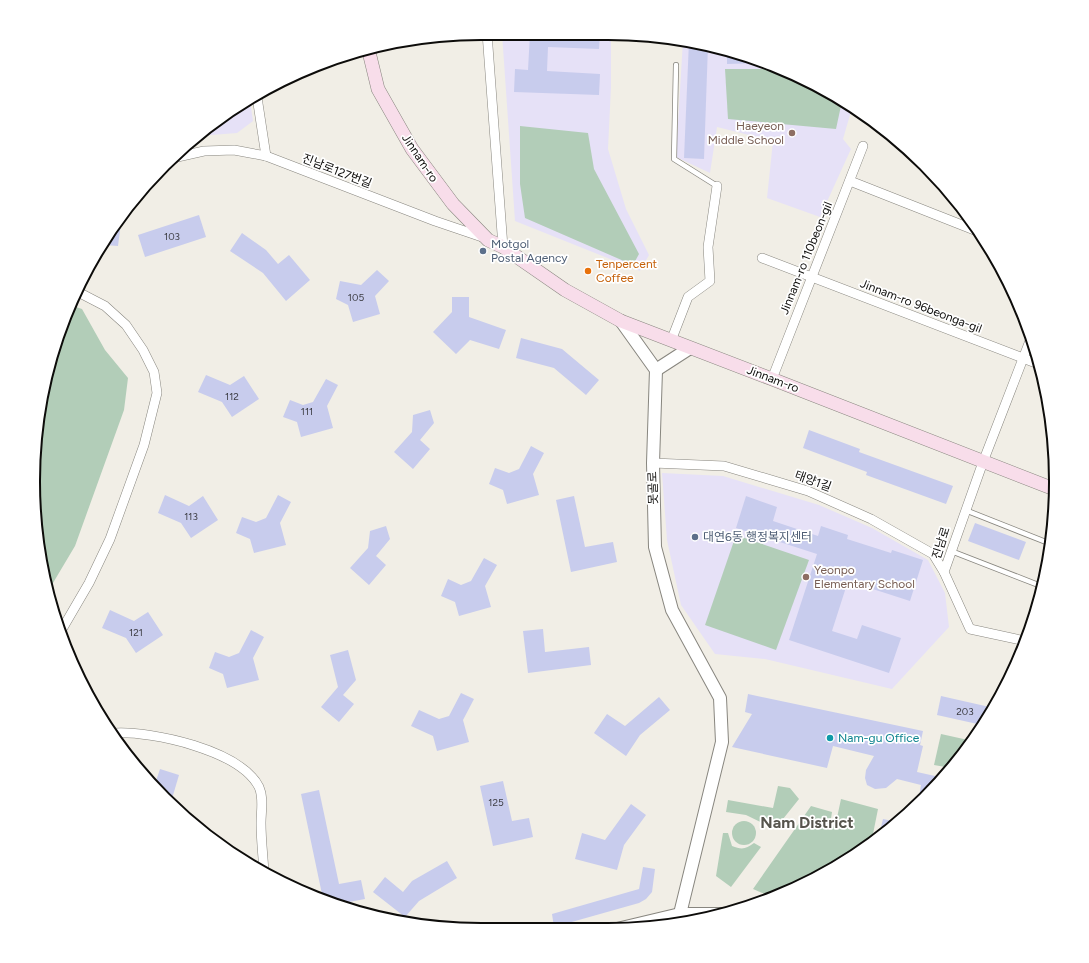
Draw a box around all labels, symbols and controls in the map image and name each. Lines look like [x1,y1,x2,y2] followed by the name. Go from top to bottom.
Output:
[708,119,784,147] place label: Haeyeon Middle School
[787,128,797,138] marker: Haeyeon Middle School
[399,131,441,185] street label: Jinnam-ro
[300,151,374,191] street label: 진남로127번길
[777,200,835,316] street label: Jinnam-ro 110beon-gil
[164,230,180,243] house number: 103
[491,237,568,265] place label: Motgol Postal Agency
[478,246,488,256] marker: Motgol Postal Agency
[596,257,658,285] place label: Tenpercent Coffee
[583,266,593,276] marker: Tenpercent Coffee
[858,276,984,336] street label: Jinnam-ro 96beonga-gil
[348,291,364,304] house number: 105
[745,363,801,395] street label: Jinnam-ro
[225,390,239,403] house number: 112
[301,405,313,418] house number: 111
[793,468,833,494] street label: 태양1길
[645,471,661,505] street label: 못골로
[184,510,198,523] house number: 113
[929,525,953,561] street label: 진남로
[703,530,812,544] place label: 대연6동 행정복지센터
[690,532,700,542] marker: 대연6동 행정복지센터
[814,563,915,591] place label: Yeonpo Elementary School
[801,572,811,582] marker: Yeonpo Elementary School
[129,626,143,639] house number: 121
[956,705,974,718] house number: 203
[838,731,920,745] place label: Nam-gu Office
[825,733,835,743] marker: Nam-gu Office
[488,796,504,809] house number: 125
[760,813,854,832] district label: Nam District

